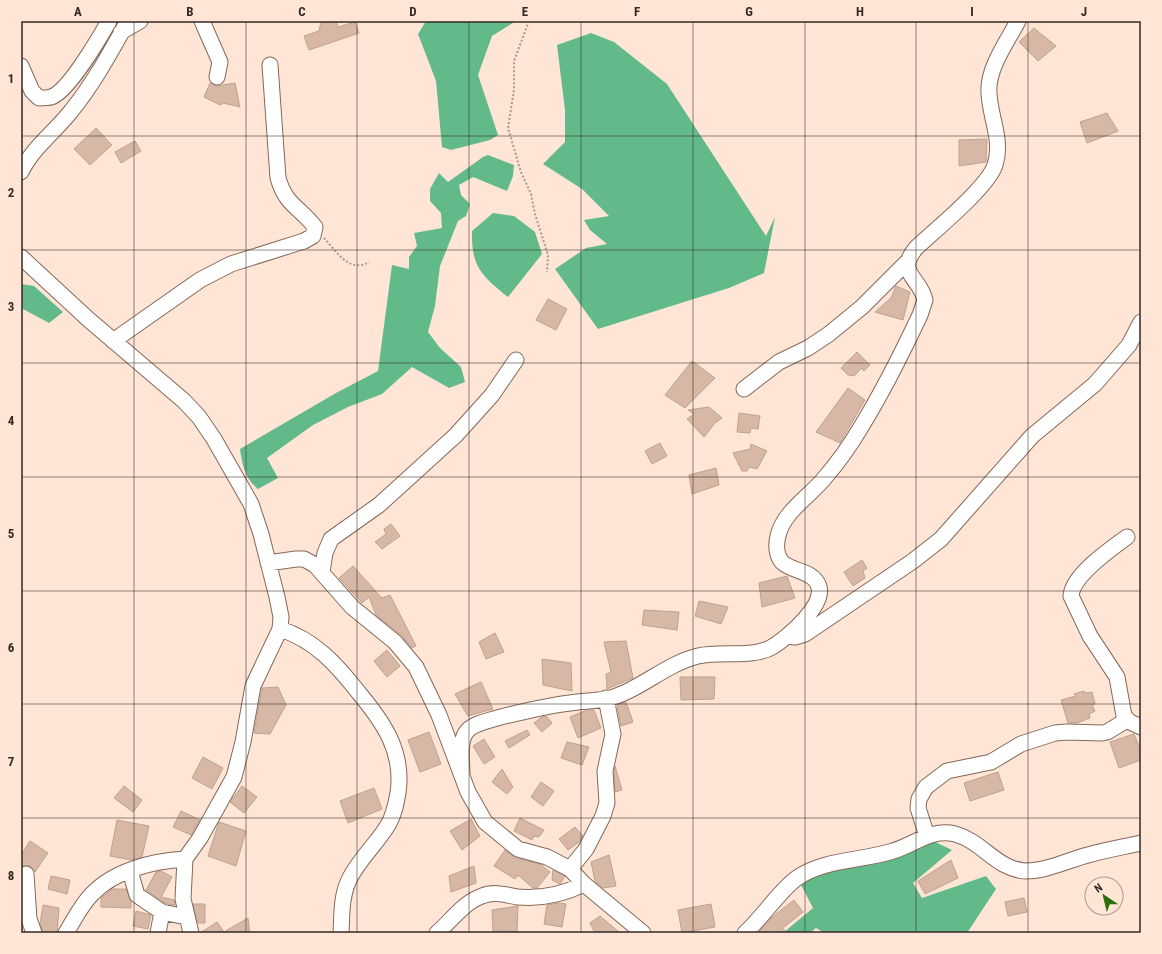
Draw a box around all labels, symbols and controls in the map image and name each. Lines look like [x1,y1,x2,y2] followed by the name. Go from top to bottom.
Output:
[74,4,82,19] text: A
[186,4,194,19] text: B
[298,4,306,19] text: C
[409,4,417,19] text: D
[522,4,529,19] text: E
[634,4,640,19] text: F
[745,4,753,19] text: G
[856,4,864,19] text: H
[970,4,974,19] text: I
[1081,4,1087,19] text: J
[8,71,14,86] text: 1
[8,185,15,200] text: 2
[8,299,14,314] text: 3
[8,413,15,428] text: 4
[8,526,15,541] text: 5
[8,640,15,655] text: 6
[8,754,15,769] text: 7
[8,868,14,883] text: 8
[1084,876,1124,916] north arrow
[1092,881,1105,895] text: N

